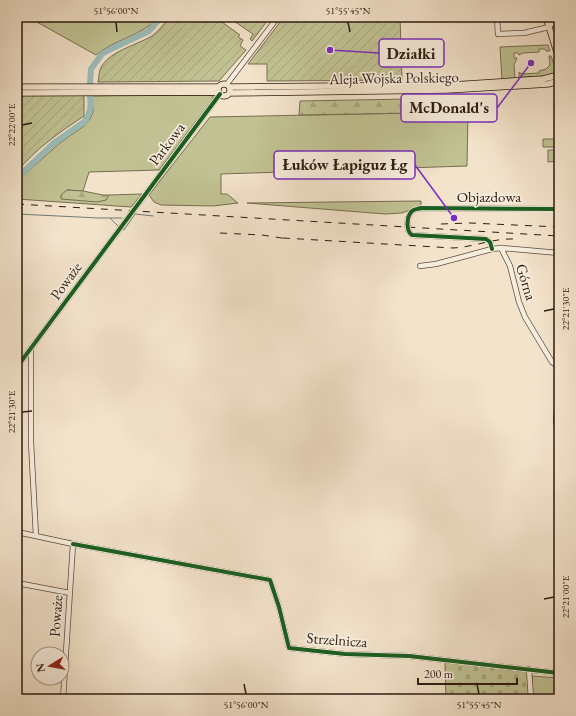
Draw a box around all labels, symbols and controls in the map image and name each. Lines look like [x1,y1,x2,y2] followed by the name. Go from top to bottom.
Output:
[94,4,139,17] text: 51°56'00"N
[326,4,371,17] text: 51°55'45"N
[379,39,444,67] callout: Działki
[386,43,436,64] text: Działki
[328,67,459,88] street label: Aleja Wojska Polskiego
[401,94,497,122] callout: McDonald's
[409,97,489,118] text: McDonald's
[5,103,18,146] text: 22°22'00"E
[144,118,189,169] street label: Parkowa
[274,151,415,179] callout: Łuków Łapiguz Łg
[282,154,409,175] text: Łuków Łapiguz Łg
[457,187,521,206] street label: Objazdowa
[46,258,86,303] street label: Poważe
[512,261,541,302] street label: Górna
[559,287,572,330] text: 22°21'30"E
[5,390,18,433] text: 22°21'30"E
[559,575,572,618] text: 22°21'00"E
[45,594,66,638] street label: Poważe
[306,628,368,651] street label: Strzelnicza
[30,646,70,686] north arrow
[418,660,517,686] scale bar
[32,662,48,674] text: N
[424,666,454,682] text: 200 m
[224,698,269,711] text: 51°56'00"N
[457,698,502,711] text: 51°55'45"N

